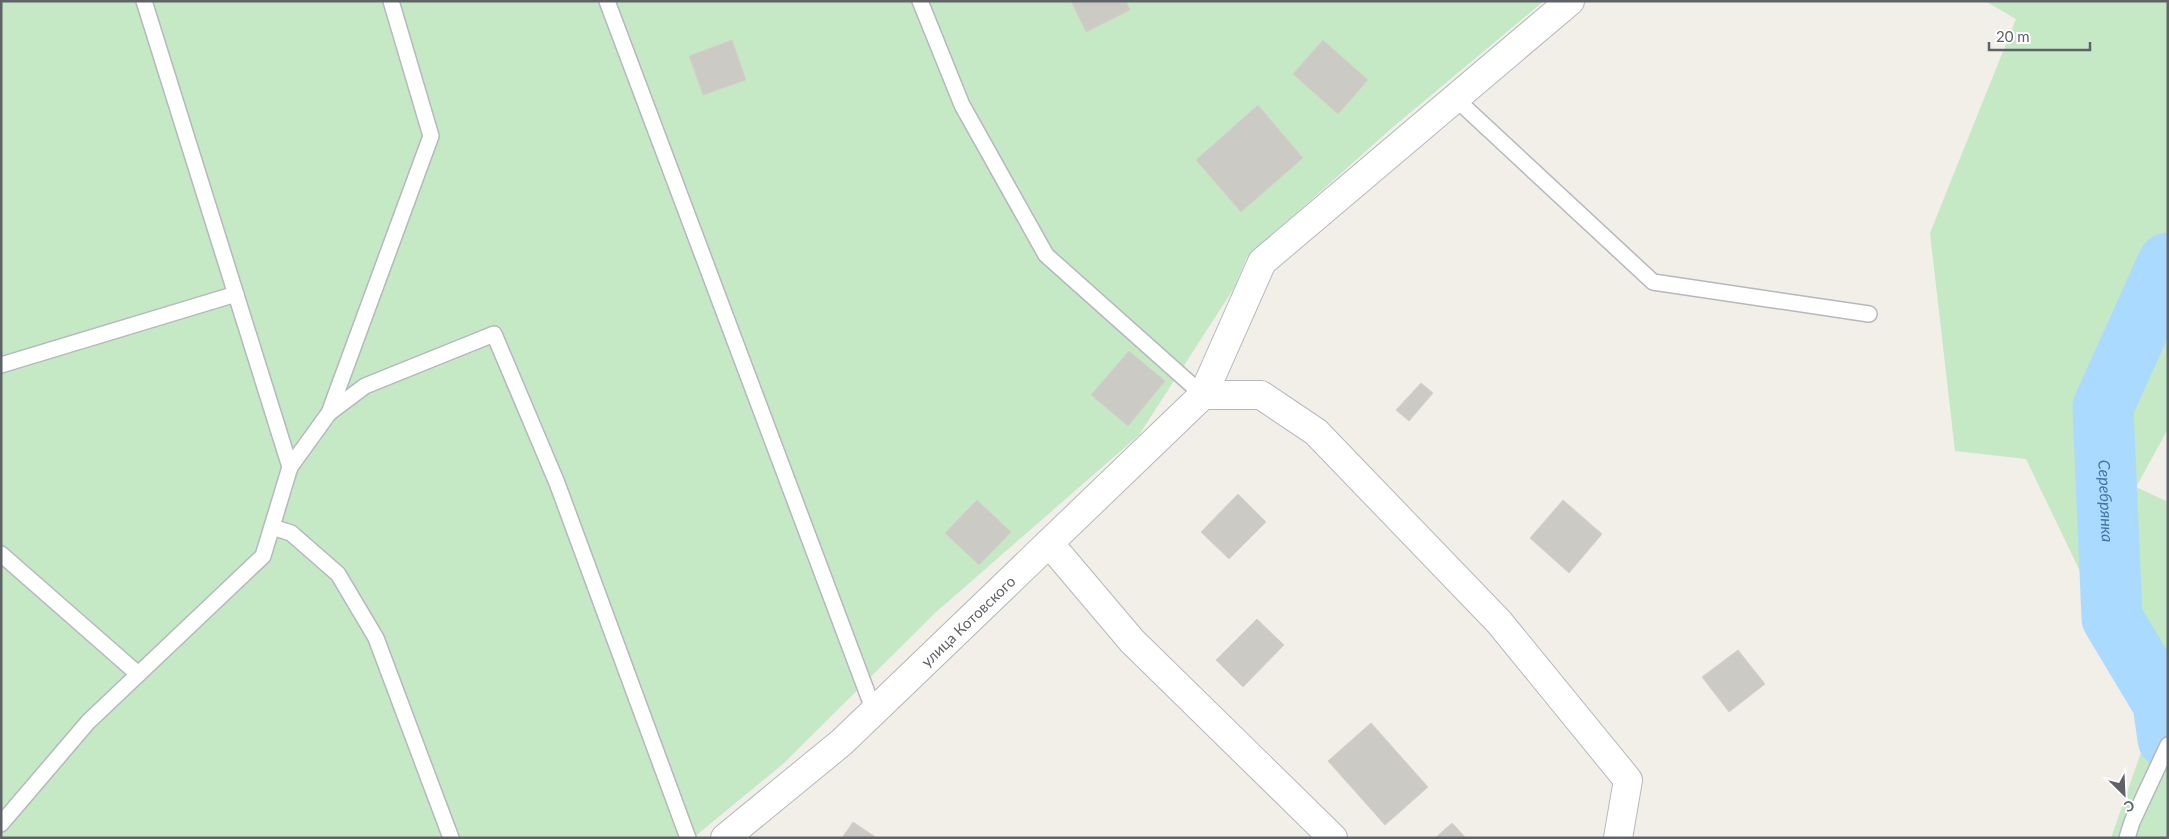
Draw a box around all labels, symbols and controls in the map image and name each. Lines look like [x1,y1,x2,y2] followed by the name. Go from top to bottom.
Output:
[1989,20,2090,52] scale bar
[1996,27,2030,45] text: 20 m
[2096,459,2118,543] water label: Серебрянка
[917,572,1019,670] street label: улица Котовского
[2099,769,2149,819] north arrow
[2121,797,2137,816] text: С

